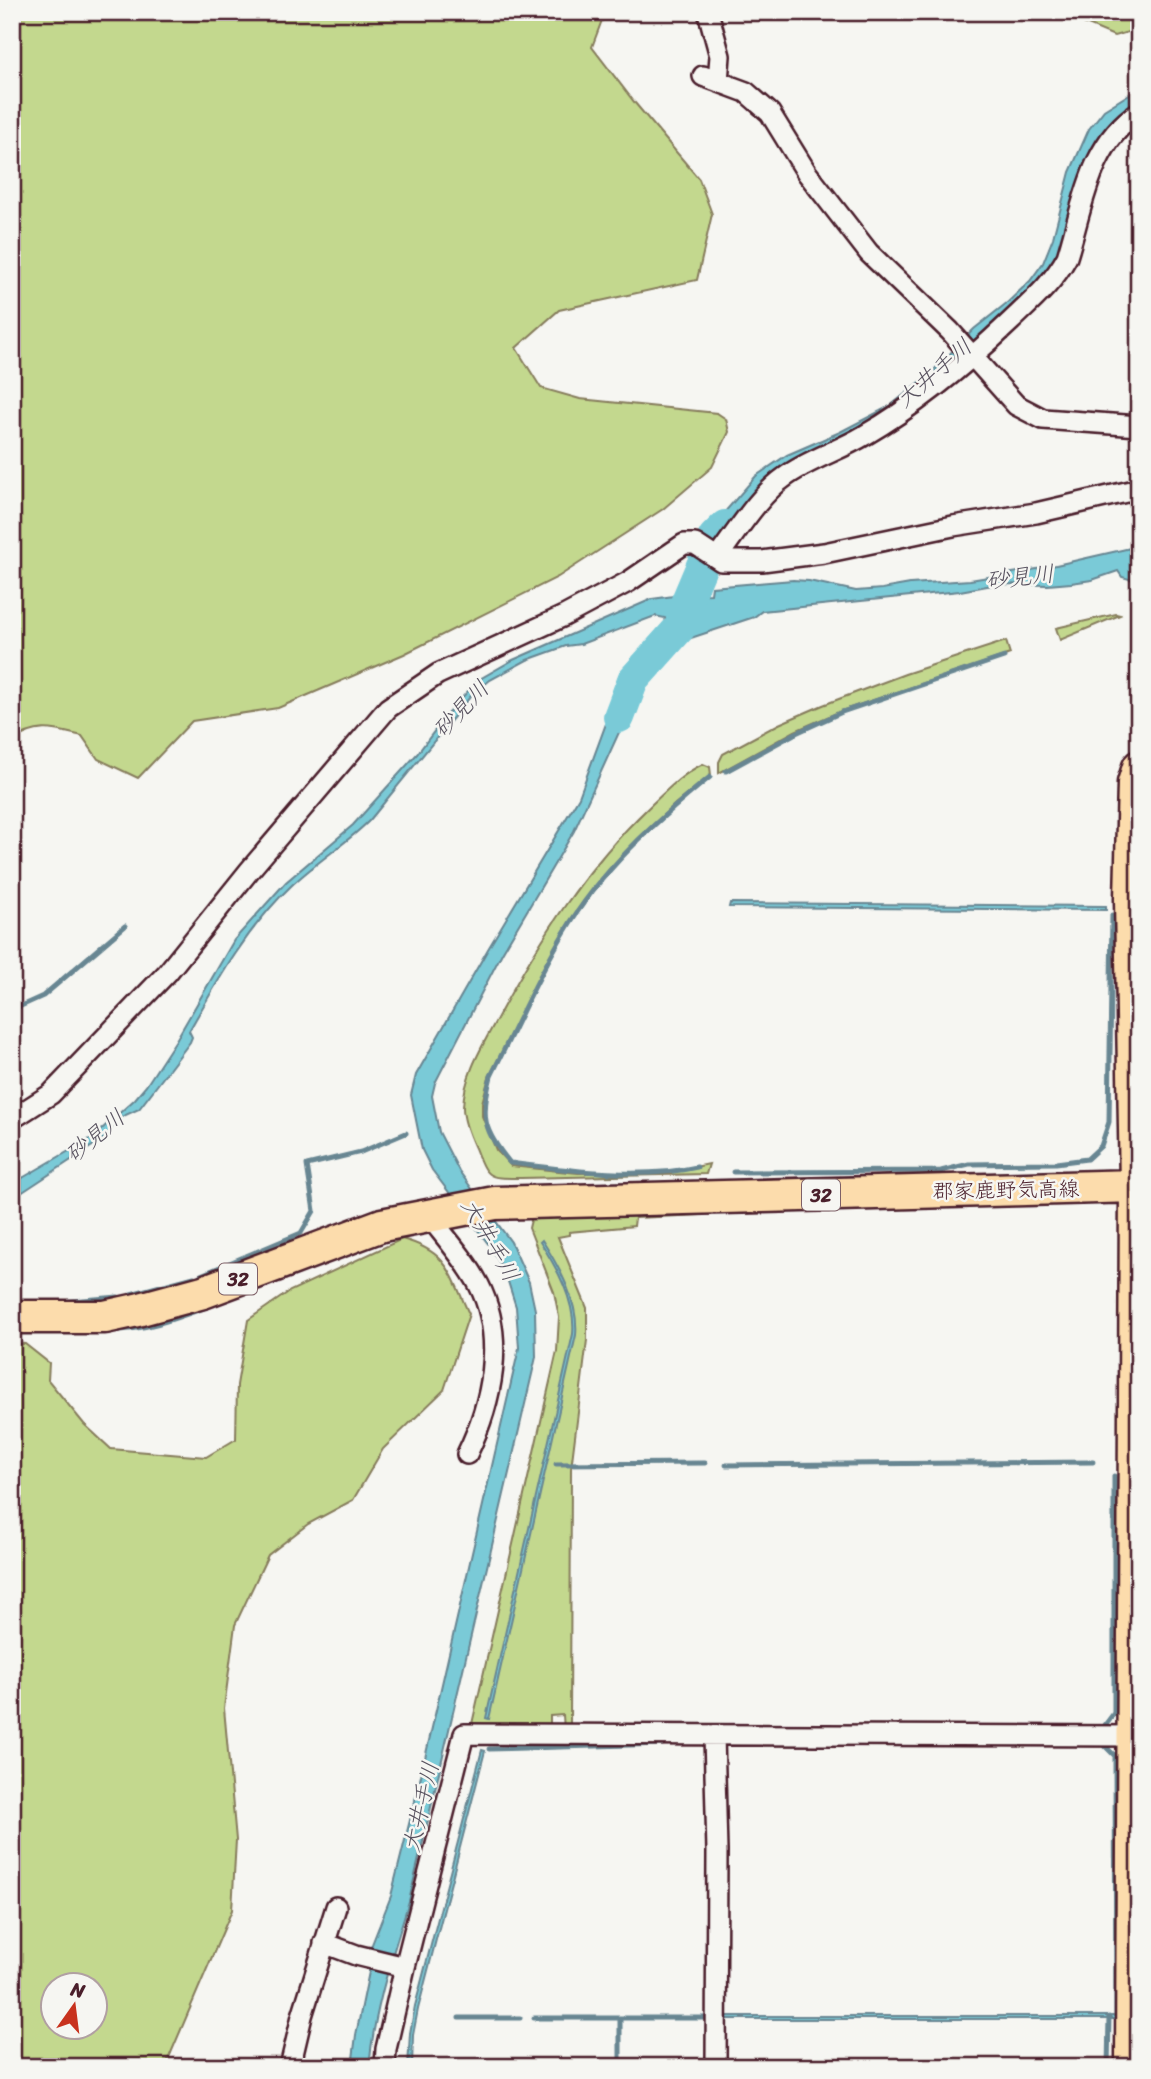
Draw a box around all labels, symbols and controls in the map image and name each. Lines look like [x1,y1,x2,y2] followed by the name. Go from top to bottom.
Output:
[886,327,982,419] water label: 大井手川
[984,553,1056,601] water label: 砂見川
[422,670,500,748] water label: 砂見川
[55,1098,135,1174] water label: 砂見川
[932,1170,1080,1210] street label: 郡家鹿野気高線
[802,1180,840,1210] road number: 32
[449,1190,531,1290] water label: 大井手川
[219,1264,257,1294] road number: 32
[391,1758,451,1856] water label: 大井手川
[38,1970,108,2040] north arrow
[67,1972,89,2008] text: N

